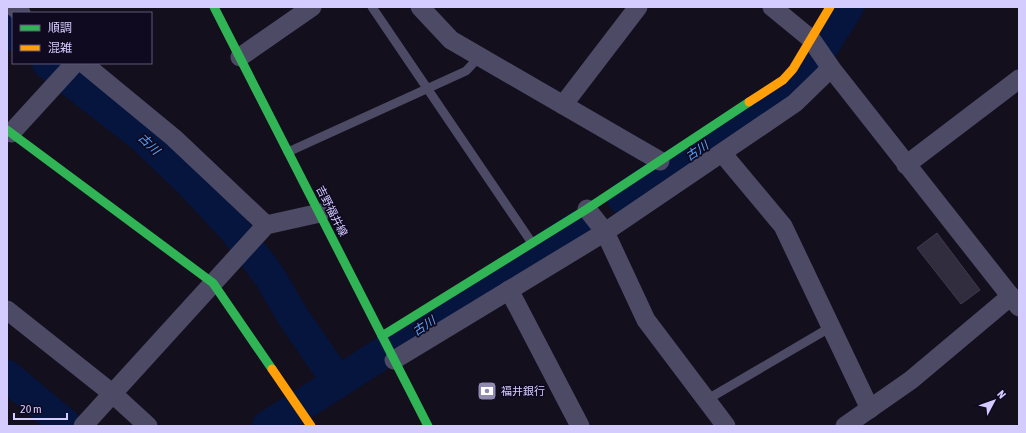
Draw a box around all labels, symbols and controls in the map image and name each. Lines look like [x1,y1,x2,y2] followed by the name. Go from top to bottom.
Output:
[12,12,152,64] legend
[48,21,72,35] text: 順調
[48,41,72,55] text: 混雑
[135,131,164,159] water label: 古川
[683,138,713,163] water label: 古川
[314,184,350,238] street label: 吉野福井線
[410,313,440,338] water label: 古川
[476,380,498,402] bank icon: 福井銀行
[974,381,1014,421] north arrow
[501,385,545,397] place label: 福井銀行
[995,388,1008,401] text: N
[14,395,67,421] scale bar
[20,402,42,416] text: 20 m

